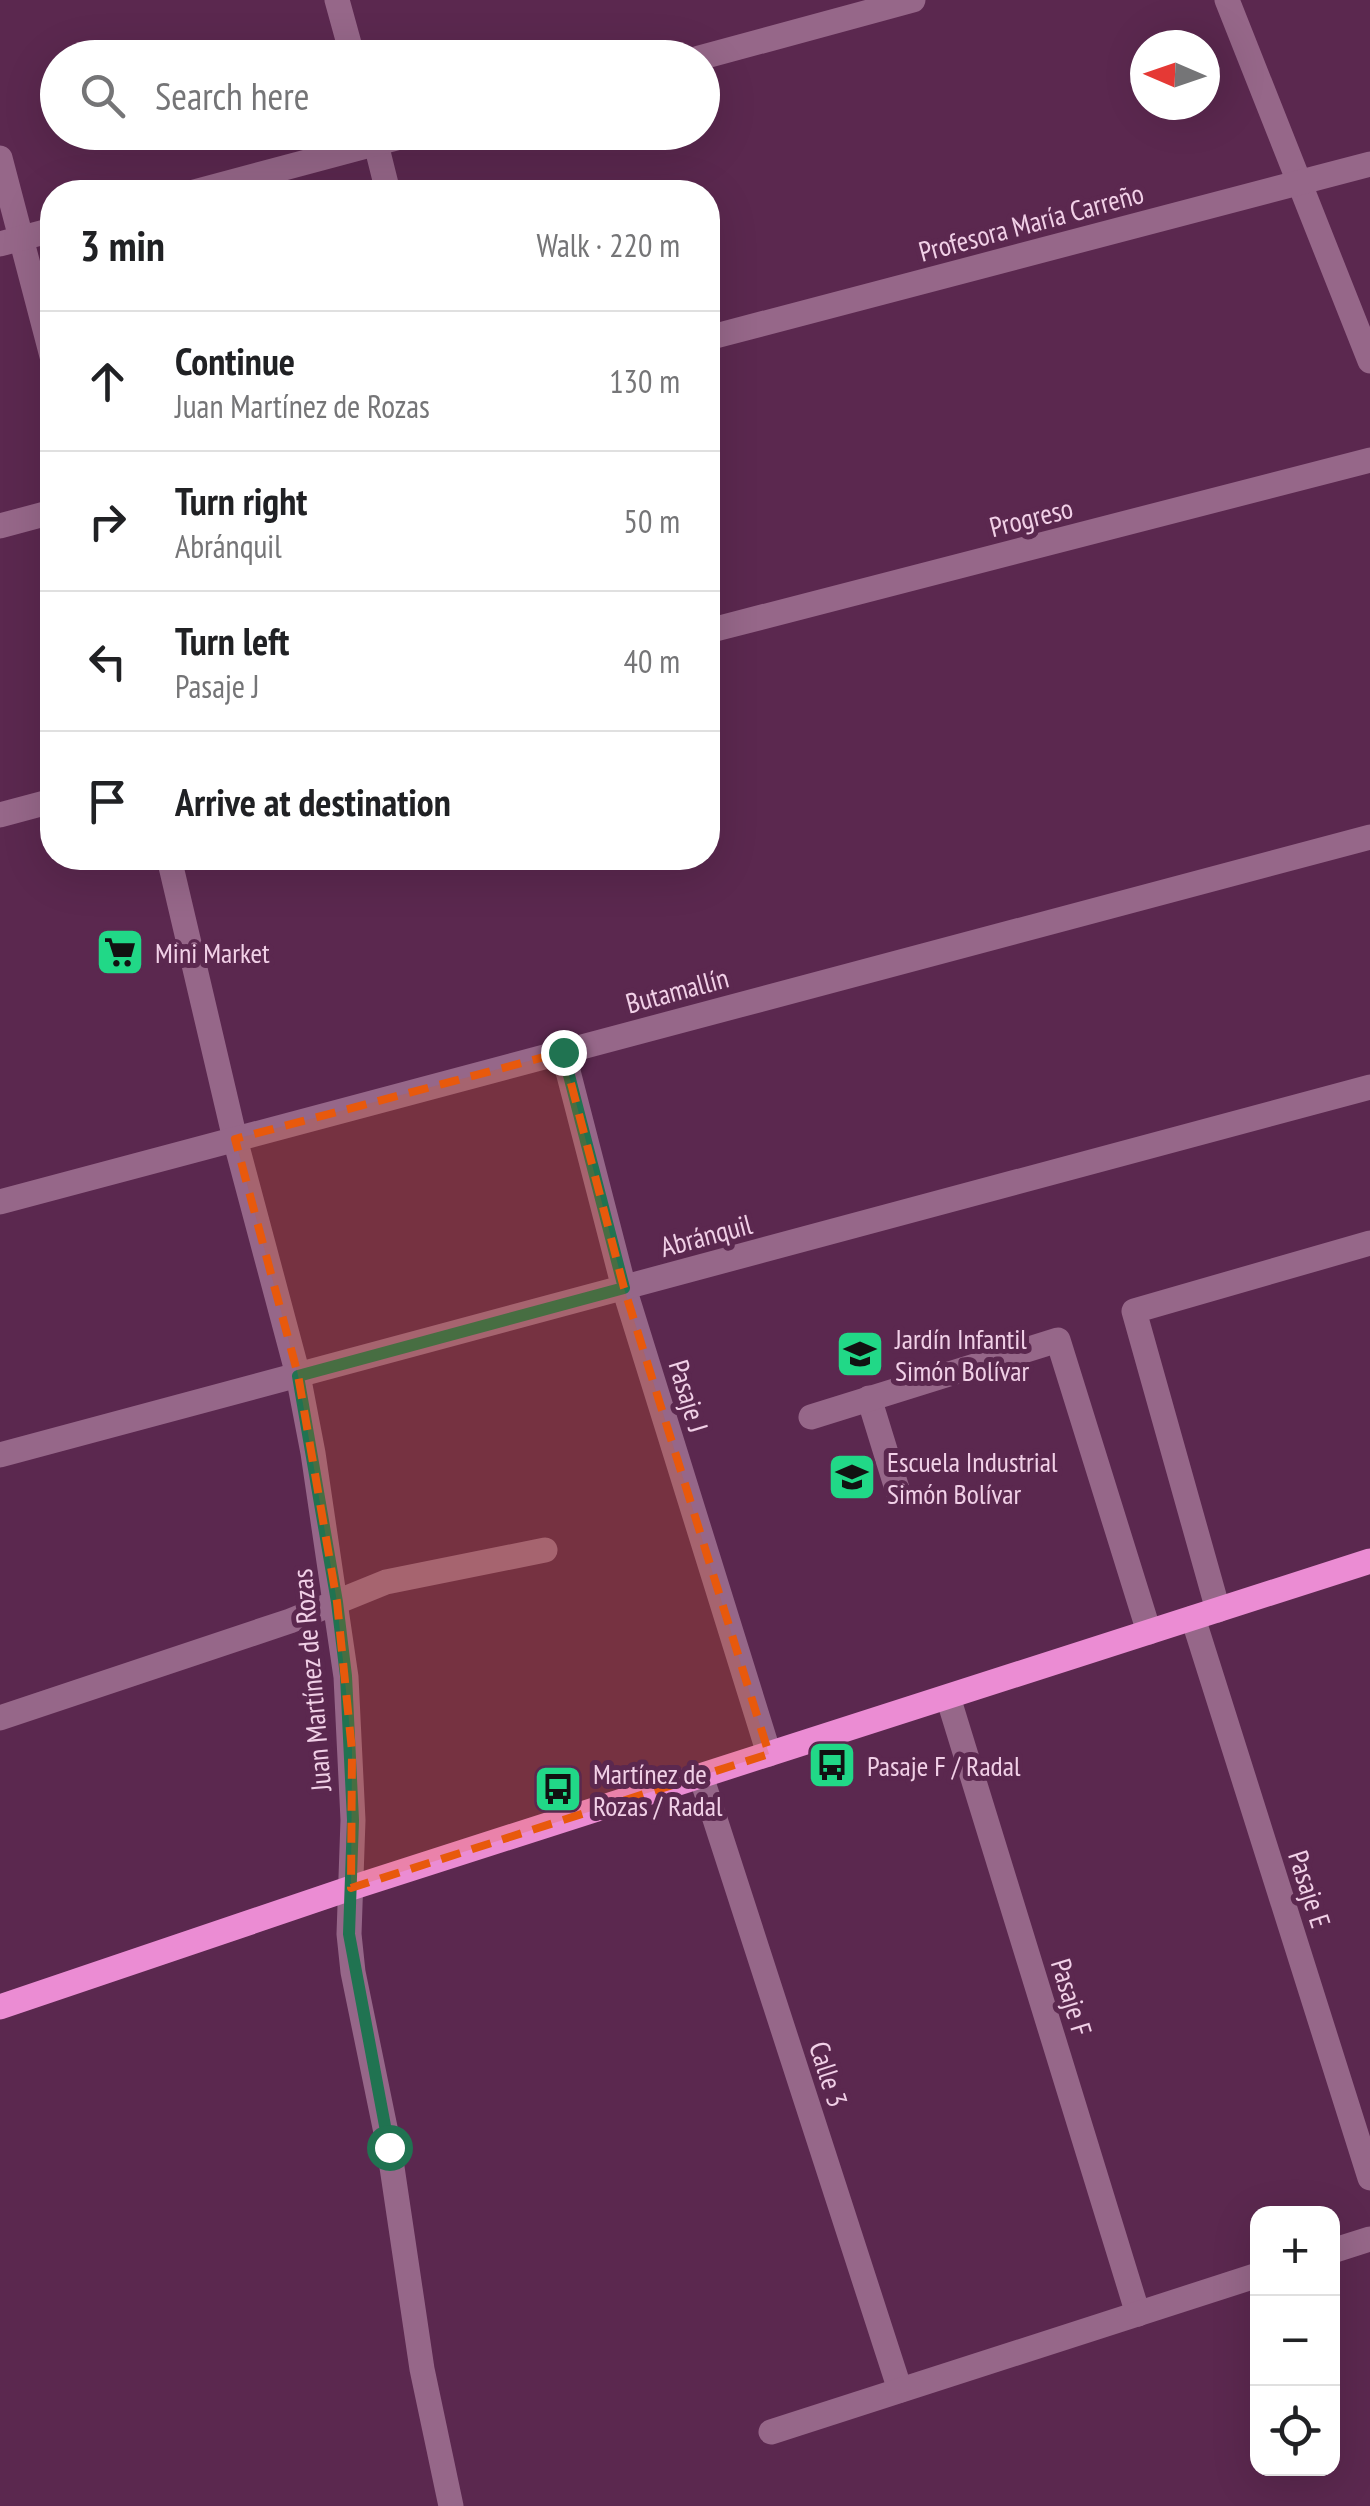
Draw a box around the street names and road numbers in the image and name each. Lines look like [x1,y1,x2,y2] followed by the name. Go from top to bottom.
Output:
[915,174,1147,270] street label: Profesora María Carreño
[986,489,1076,545] street label: Progreso
[621,959,733,1021] street label: Butamallín
[656,1205,756,1265] street label: Abránquil
[660,1355,718,1437] street label: Pasaje J
[283,1567,339,1794] street label: Juan Martínez de Rozas
[1280,1846,1340,1932] street label: Pasaje E
[1043,1954,1101,2040] street label: Pasaje F
[801,2037,857,2111] street label: Calle 3

